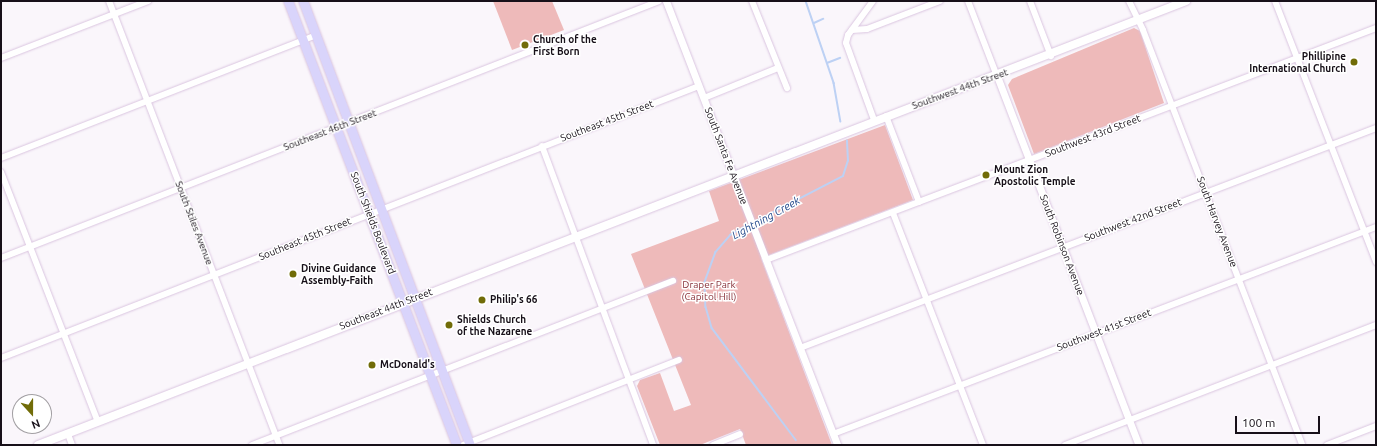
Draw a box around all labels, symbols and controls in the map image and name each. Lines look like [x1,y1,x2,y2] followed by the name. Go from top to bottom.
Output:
[533,33,597,56] place label: Church of the First Born
[520,40,530,50] marker: Church of the First Born
[1249,50,1346,74] place label: Phillipine International Church
[1349,57,1359,67] marker: Phillipine International Church
[910,66,1010,112] street label: Southwest 44th Street
[559,98,655,144] street label: Southeast 45th Street
[702,106,750,206] street label: South Santa Fe Avenue
[282,107,378,153] street label: Southeast 46th Street
[1044,112,1142,160] street label: Southwest 43rd Street
[994,163,1076,186] place label: Mount Zion Apostolic Temple
[348,170,398,276] street label: South Shields Boulevard
[981,170,991,180] marker: Mount Zion Apostolic Temple
[1194,175,1240,269] street label: South Harvey Avenue
[172,179,216,267] street label: South Stiles Avenue
[1037,193,1087,297] street label: South Robinson Avenue
[730,194,802,242] water label: Lightning Creek
[1083,196,1183,244] street label: Southwest 42nd Street
[257,215,353,263] street label: Southeast 45th Street
[301,262,376,286] place label: Divine Guidance Assembly-Faith
[288,269,298,279] marker: Divine Guidance Assembly-Faith
[682,278,736,302] park label: Draper Park (Capitol Hill)
[338,286,434,332] street label: Southeast 44th Street
[490,294,537,306] place label: Philip's 66
[477,295,487,305] marker: Philip's 66
[1055,306,1153,354] street label: Southwest 41st Street
[457,313,532,336] place label: Shields Church of the Nazarene
[444,320,454,330] marker: Shields Church of the Nazarene
[380,359,435,371] place label: McDonald's
[367,360,377,370] marker: McDonald's
[12,394,52,434] north arrow
[1237,408,1322,434] scale bar
[1242,416,1275,429] text: 100 m
[30,417,42,431] text: N

